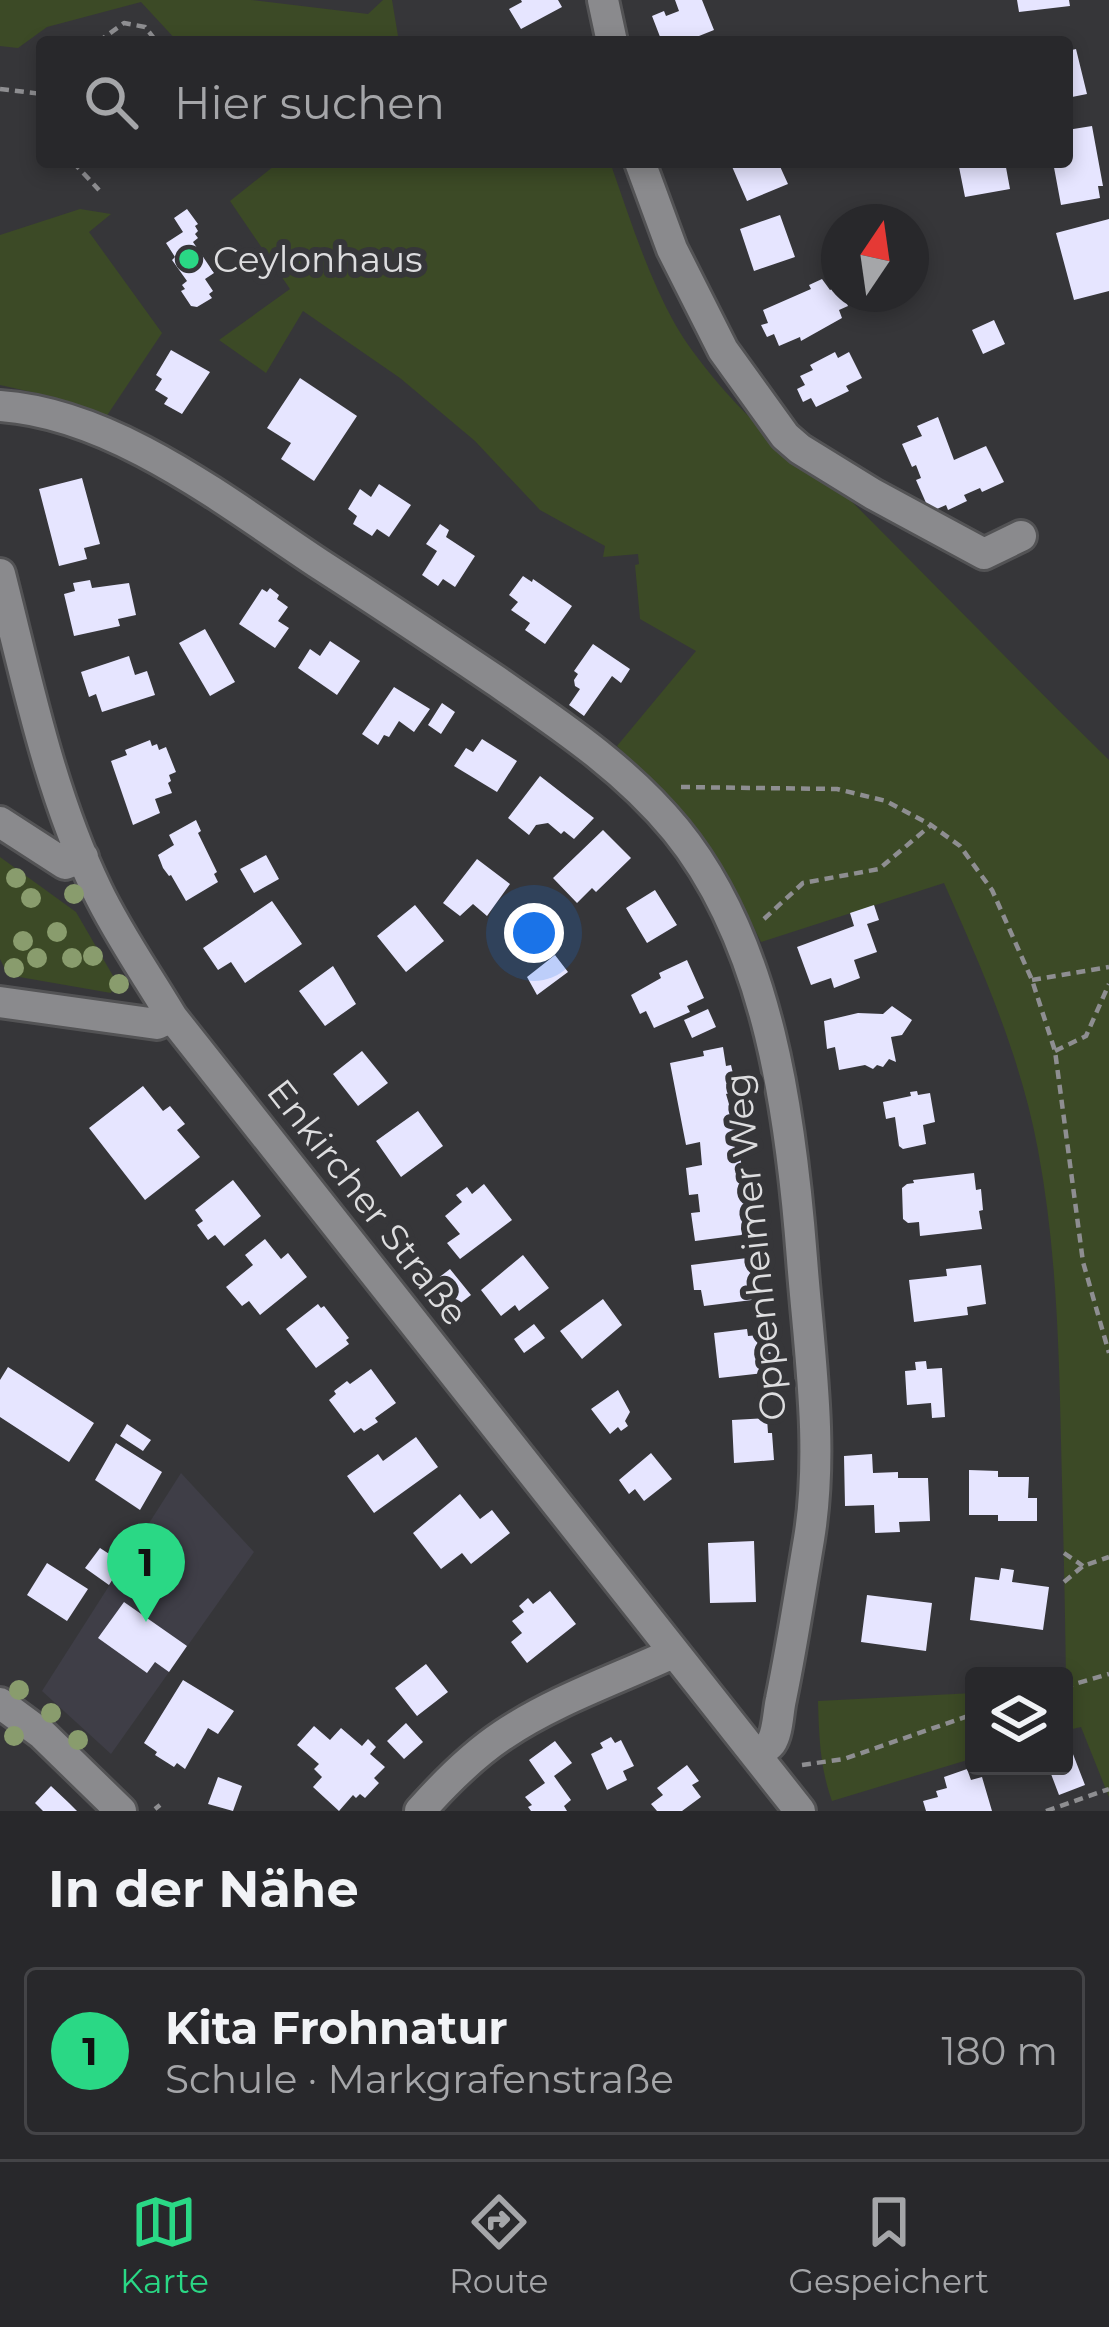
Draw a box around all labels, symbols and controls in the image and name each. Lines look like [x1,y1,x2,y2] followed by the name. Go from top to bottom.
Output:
[36,36,1073,168] search box
[78,69,144,135] icon: search
[174,75,445,130] text: Hier suchen
[821,204,929,312] north arrow
[213,237,423,281] place label: Ceylonhaus
[176,246,202,272] marker: Ceylonhaus
[504,903,564,963] your location
[258,1070,478,1334] street label: Enkircher Straße
[715,1071,795,1423] street label: Oppenheimer Weg
[107,1523,185,1622] pin: 1
[965,1667,1073,1775] map controls
[965,1667,1073,1775] button: layers
[48,1858,359,1920] text: In der Nähe
[165,2000,508,2055] text: Kita Frohnatur
[82,2027,98,2075] text: 1
[942,2027,1058,2075] text: 180 m
[165,2055,674,2103] text: Schule · Markgrafenstraße
[120,2189,209,2301] tab: Karte
[449,2189,548,2301] tab: Route
[789,2189,989,2301] tab: Gespeichert

